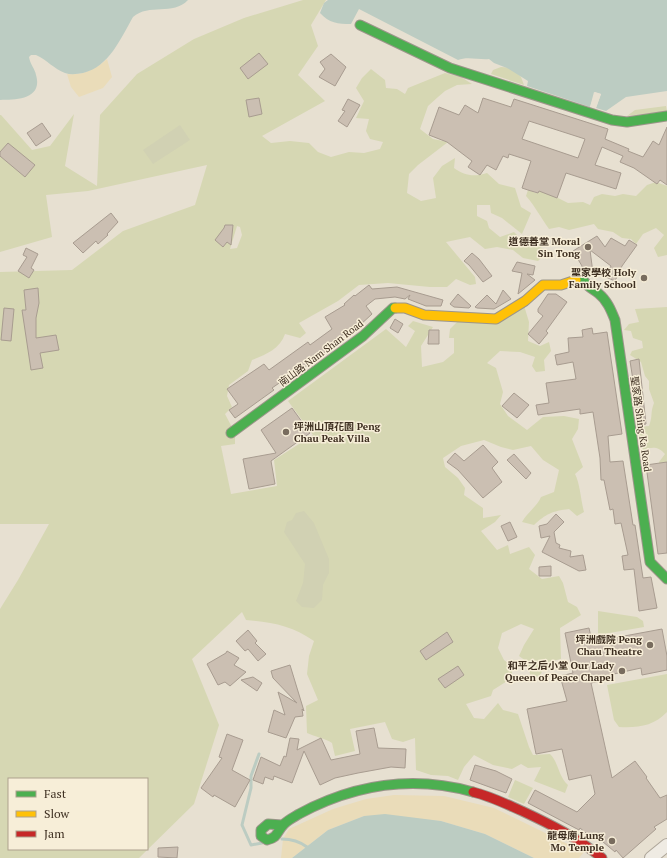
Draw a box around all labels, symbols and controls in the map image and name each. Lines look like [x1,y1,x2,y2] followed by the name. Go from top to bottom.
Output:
[508,235,581,260] place label: 道德善堂 Moral Sin Tong
[583,242,593,252] marker: 道德善堂 Moral Sin Tong
[569,266,637,291] place label: 聖家學校 Holy Family School
[639,273,649,283] marker: 聖家學校 Holy Family School
[276,317,366,389] street label: 南山路 Nam Shan Road
[628,375,654,473] street label: 聖家路 Shing Ka Road
[294,420,381,445] place label: 坪洲山頂花園 Peng Chau Peak Villa
[281,427,291,437] marker: 坪洲山頂花園 Peng Chau Peak Villa
[576,633,643,658] place label: 坪洲戲院 Peng Chau Theatre
[645,640,655,650] marker: 坪洲戲院 Peng Chau Theatre
[505,659,615,684] place label: 和平之后小堂 Our Lady Queen of Peace Chapel
[617,666,627,676] marker: 和平之后小堂 Our Lady Queen of Peace Chapel
[8,778,148,850] legend
[44,786,67,801] text: Fast
[44,806,70,821] text: Slow
[44,826,65,841] text: Jam
[547,829,605,854] place label: 龍母廟 Lung Mo Temple
[607,836,617,846] marker: 龍母廟 Lung Mo Temple

